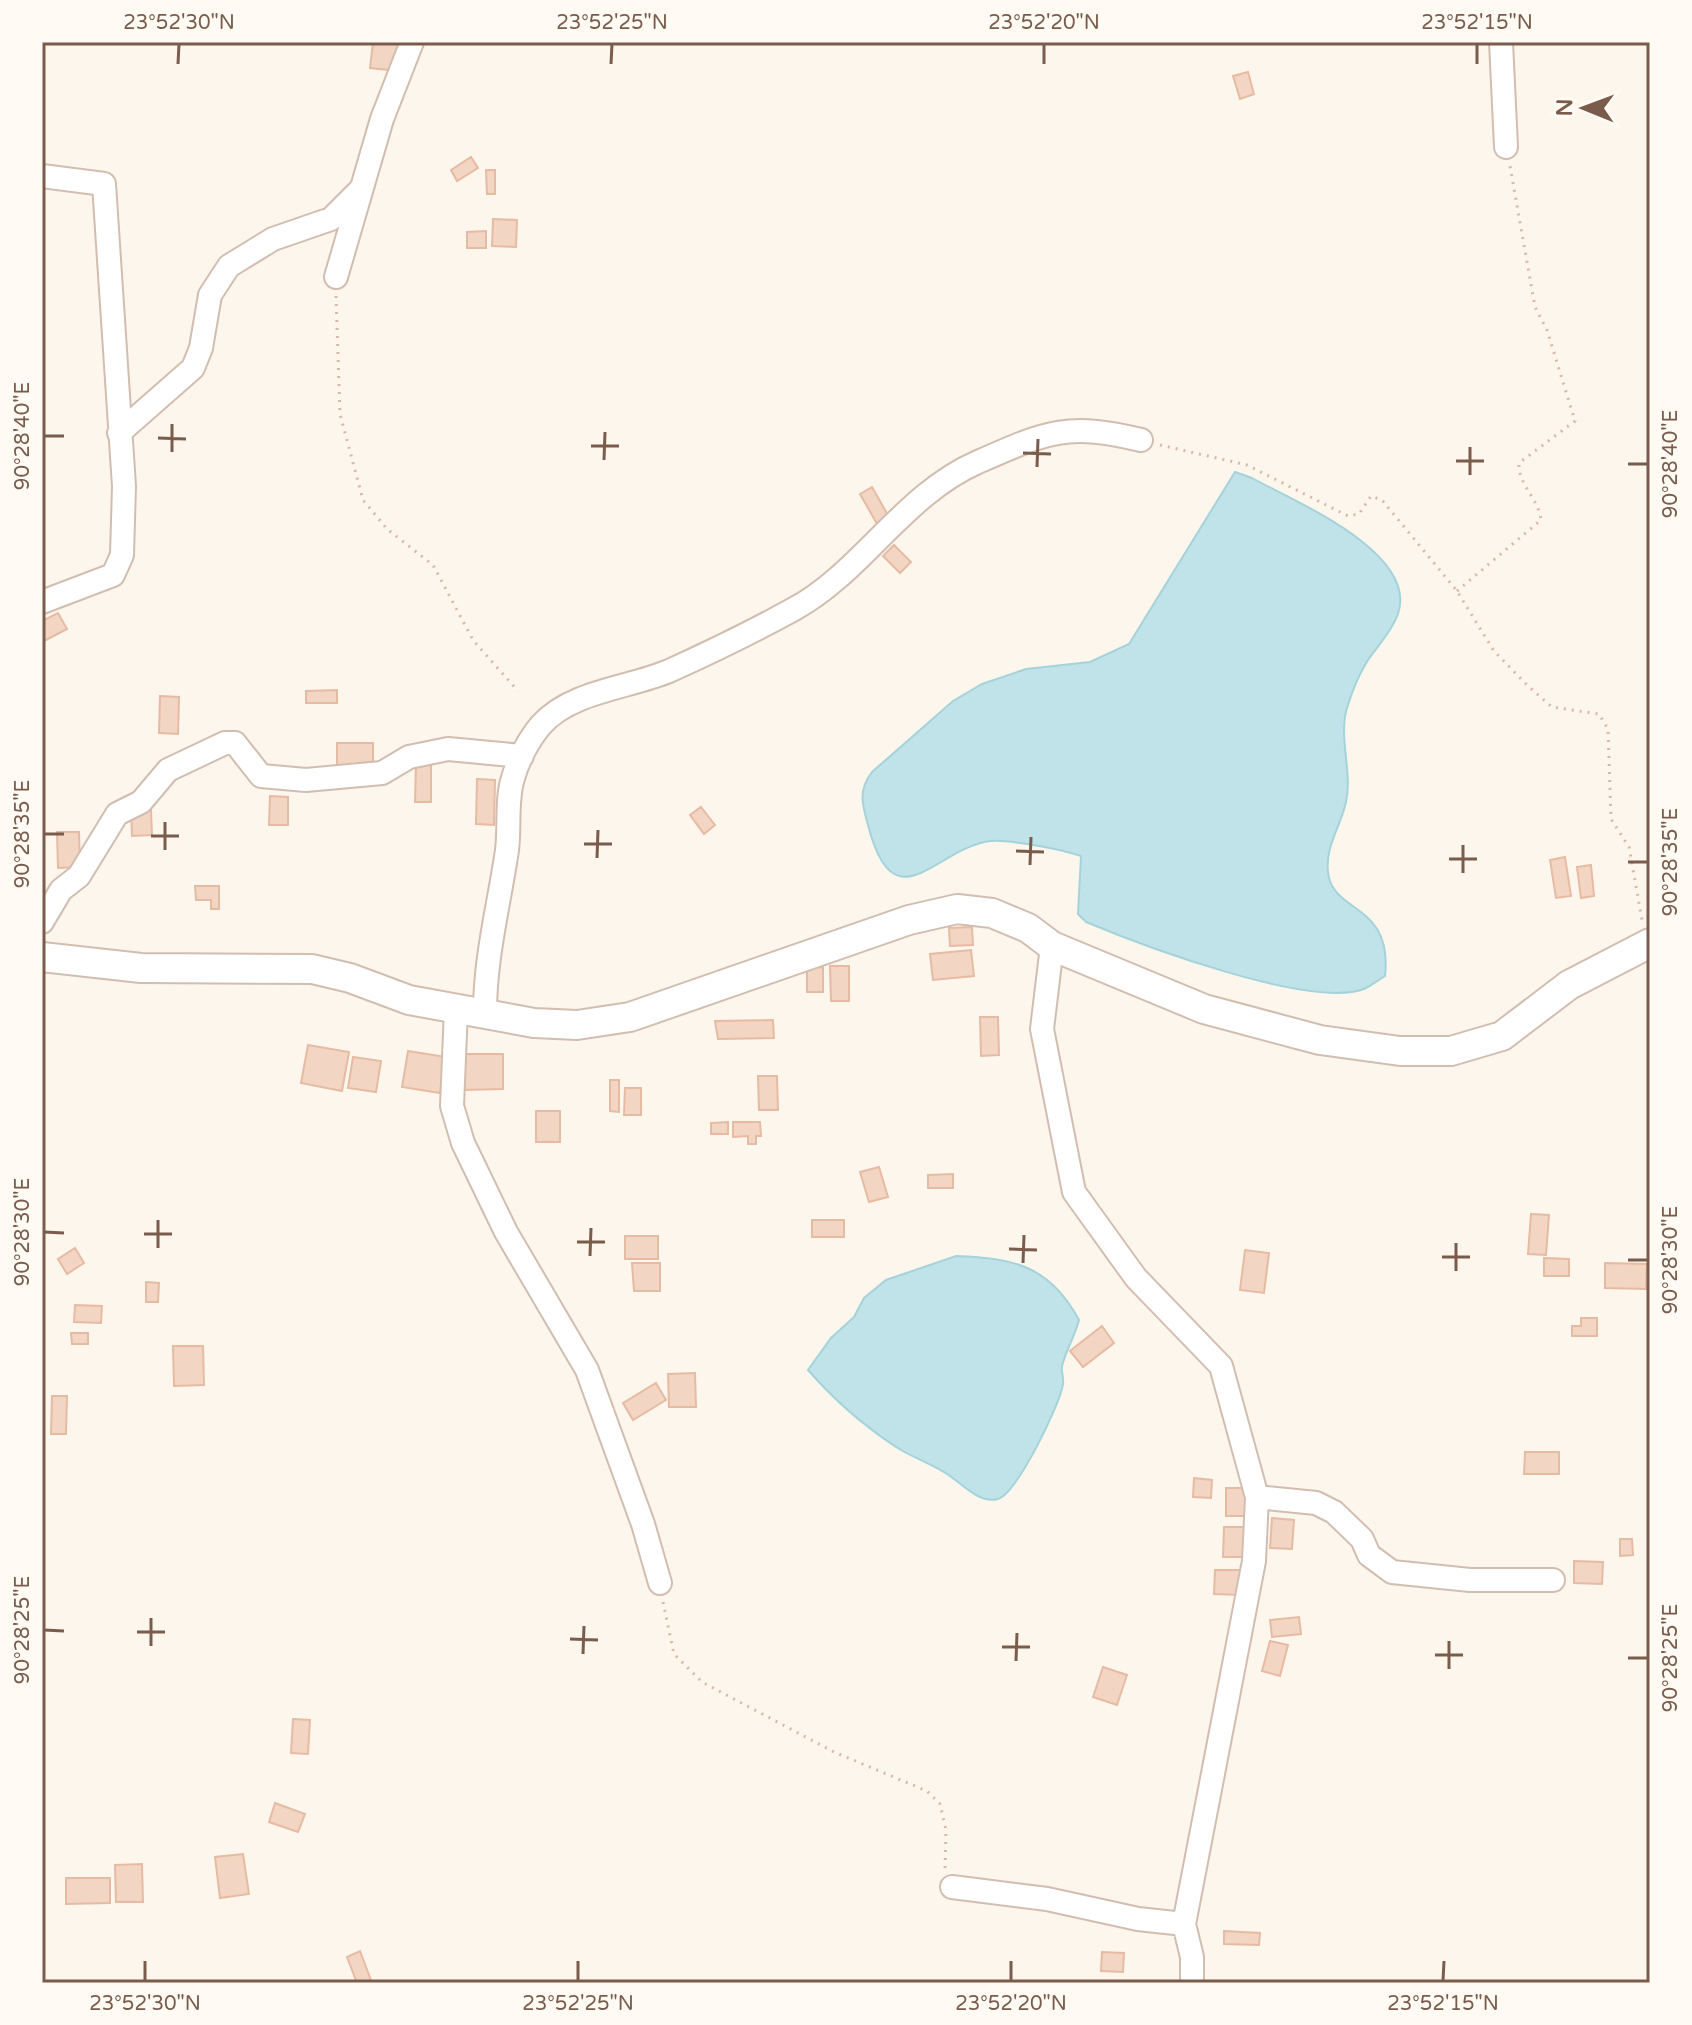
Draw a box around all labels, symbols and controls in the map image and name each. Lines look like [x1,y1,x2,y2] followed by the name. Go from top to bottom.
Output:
[123,11,235,35] text: 23°52'30"N
[556,11,668,35] text: 23°52'25"N
[988,11,1100,35] text: 23°52'20"N
[1421,11,1533,35] text: 23°52'15"N
[1544,68,1624,148] north arrow
[1552,99,1578,117] text: N
[11,382,35,490] text: 90°28'40"E
[1659,410,1683,518] text: 90°28'40"E
[11,780,35,888] text: 90°28'35"E
[1659,808,1683,916] text: 90°28'35"E
[11,1178,35,1286] text: 90°28'30"E
[1659,1206,1683,1314] text: 90°28'30"E
[11,1576,35,1684] text: 90°28'25"E
[1659,1604,1683,1712] text: 90°28'25"E
[89,1992,201,2016] text: 23°52'30"N
[522,1992,634,2016] text: 23°52'25"N
[955,1992,1067,2016] text: 23°52'20"N
[1387,1992,1499,2016] text: 23°52'15"N

